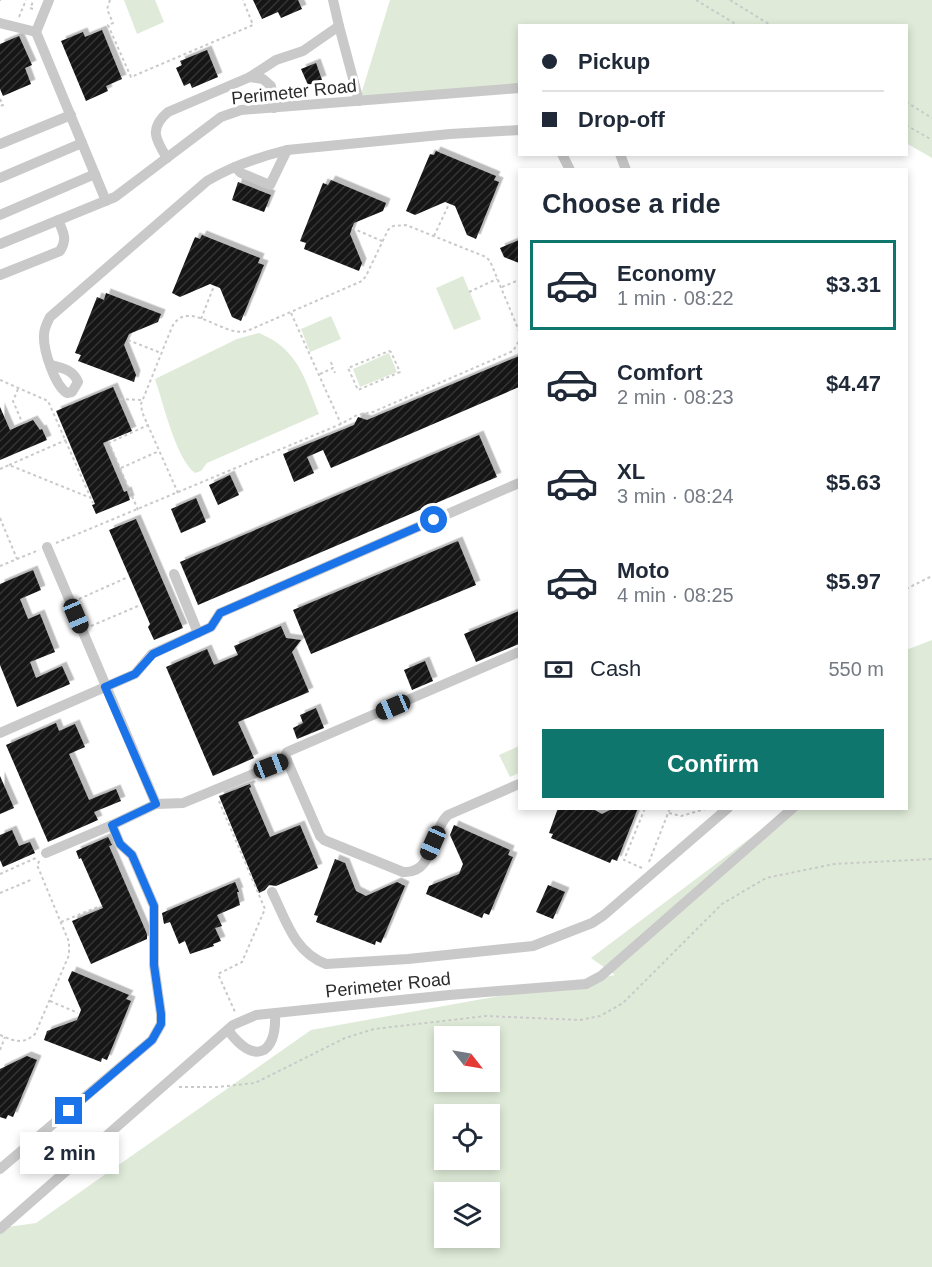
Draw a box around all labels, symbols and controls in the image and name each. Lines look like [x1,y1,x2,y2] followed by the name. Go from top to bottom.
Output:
[578,49,650,74] text: Pickup
[230,75,358,109] street label: Perimeter Road
[578,107,665,132] text: Drop-off
[542,189,721,219] text: Choose a ride
[545,258,599,312] icon: car
[617,261,716,286] text: Economy
[826,272,881,297] text: $3.31
[617,287,734,309] text: 1 min · 08:22
[545,357,599,411] icon: car
[617,360,703,385] text: Comfort
[826,371,881,396] text: $4.47
[617,386,734,408] text: 2 min · 08:23
[545,456,599,510] icon: car
[617,459,645,484] text: XL
[826,470,881,495] text: $5.63
[617,485,734,507] text: 3 min · 08:24
[420,506,447,533] route start
[545,555,599,609] icon: car
[617,558,670,583] text: Moto
[826,569,881,594] text: $5.97
[617,584,734,606] text: 4 min · 08:25
[61,596,91,636] car
[542,653,575,686] icon: cash
[590,656,641,681] text: Cash
[828,658,884,680] text: 550 m
[373,692,413,722] car
[542,729,884,798] button: Confirm
[251,751,291,781] car
[417,823,449,863] car
[324,968,452,1002] street label: Perimeter Road
[434,1026,500,1092] north arrow
[434,1026,500,1248] map controls
[55,1097,82,1124] route end
[434,1104,500,1170] button: locate
[20,1132,118,1174] callout: 2 min
[43,1142,96,1164] text: 2 min
[434,1182,500,1248] button: layers

